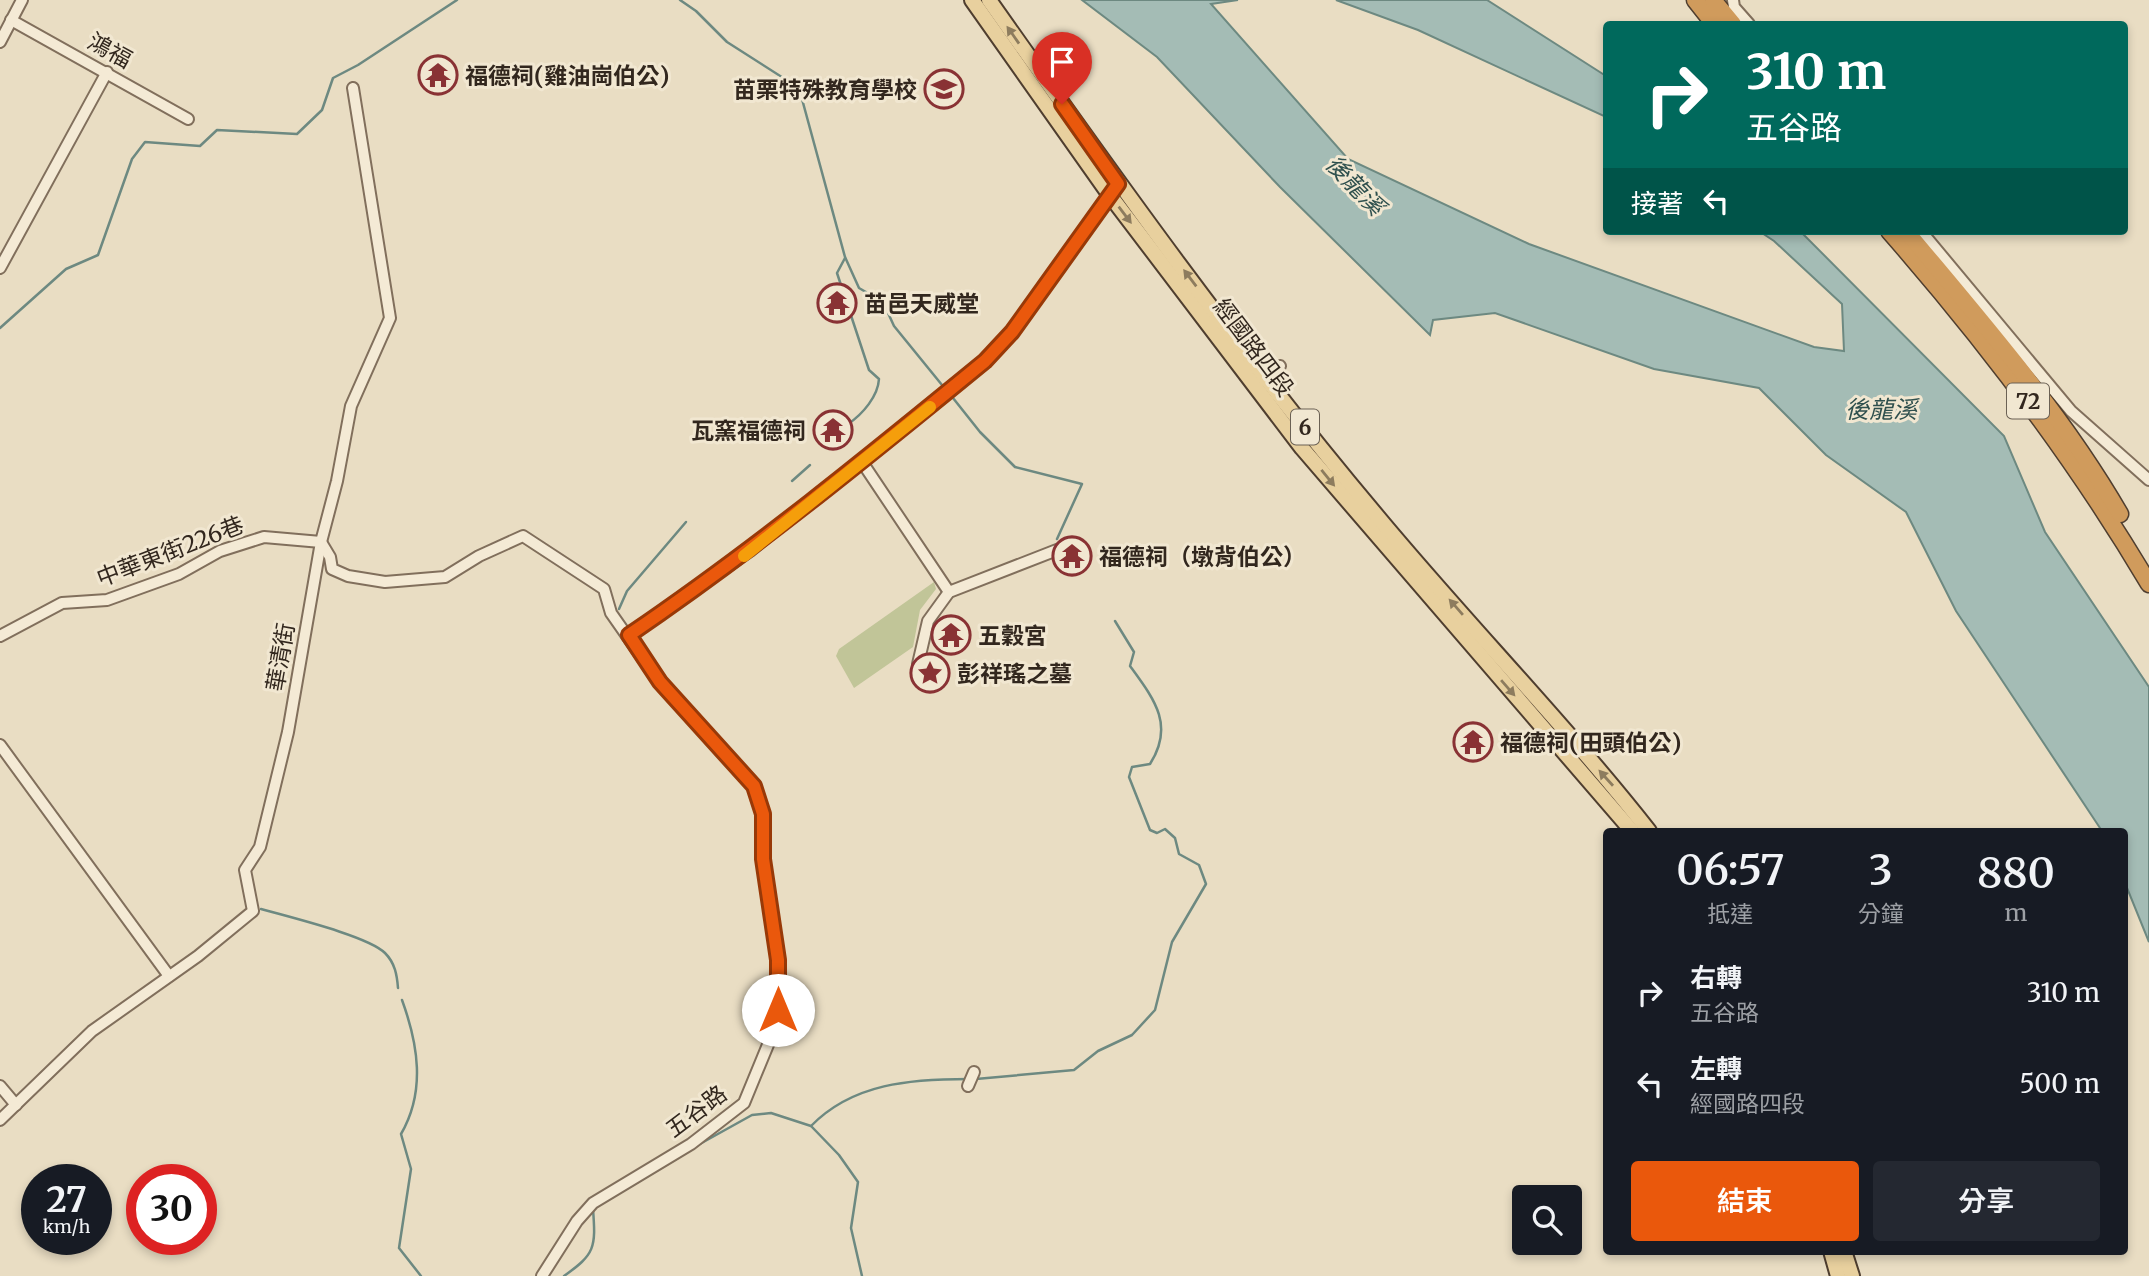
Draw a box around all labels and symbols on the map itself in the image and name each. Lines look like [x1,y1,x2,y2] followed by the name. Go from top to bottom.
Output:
[83,26,137,74] street label: 鴻福
[1006,26,1020,44] one-way arrow
[1032,32,1092,104] pin
[417,54,459,96] temple icon: 福德祠(雞油崗伯公)
[465,61,669,90] place label: 福德祠(雞油崗伯公)
[923,68,965,110] school or university icon: 苗栗特殊教育學校
[733,75,917,104] place label: 苗栗特殊教育學校
[1319,148,1393,224] water label: 後龍溪
[1118,206,1132,224] one-way arrow
[1182,270,1197,288] one-way arrow
[816,282,858,324] temple icon: 苗邑天威堂
[864,289,979,318] place label: 苗邑天威堂
[1208,292,1300,402] street label: 經國路四段
[2007,384,2049,418] road number: 72
[1845,394,1920,425] water label: 後龍溪
[812,409,854,451] temple icon: 瓦窯福德祠
[1291,410,1319,444] road number: 6
[691,416,806,445] place label: 瓦窯福德祠
[1320,469,1335,487] one-way arrow
[92,510,248,592] street label: 中華東街226巷
[1051,535,1093,577] temple icon: 福德祠（墩背伯公）
[1099,542,1306,571] place label: 福德祠（墩背伯公）
[1449,599,1464,616] one-way arrow
[930,614,972,656] temple icon: 五穀宮
[260,621,300,693] street label: 華清街
[978,621,1047,650] place label: 五穀宮
[909,652,951,694] place icon: 彭祥瑤之墓
[957,659,1072,688] place label: 彭祥瑤之墓
[1500,679,1516,697] one-way arrow
[1452,721,1494,763] temple icon: 福德祠(田頭伯公)
[1500,728,1681,757] place label: 福德祠(田頭伯公)
[1598,769,1614,787] one-way arrow
[741,973,815,1047] position arrow
[660,1079,732,1143] street label: 五谷路
[126,1164,217,1255] speed limit sign: 30

